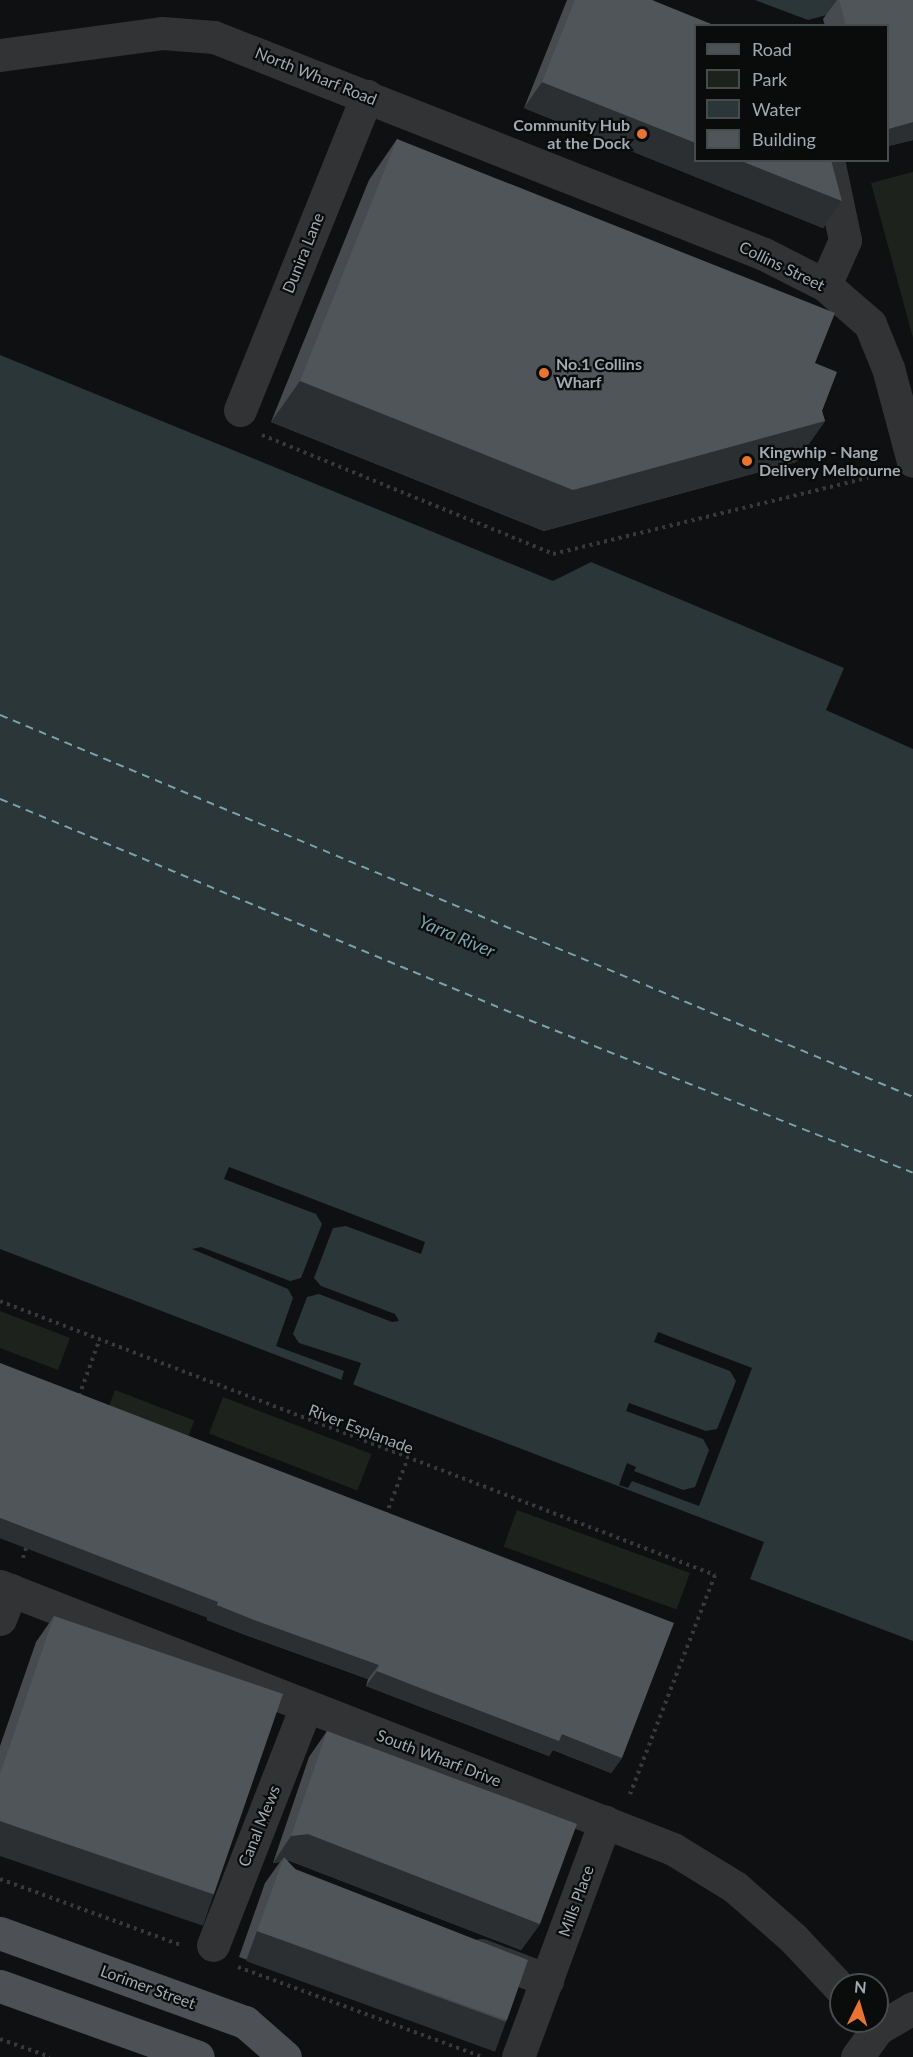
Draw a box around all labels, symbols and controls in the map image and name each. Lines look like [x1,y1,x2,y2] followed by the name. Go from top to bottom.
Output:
[694,24,889,162] legend
[752,38,792,60] text: Road
[252,43,380,109] street label: North Wharf Road
[752,68,787,90] text: Park
[752,98,801,120] text: Water
[513,115,630,153] place label: Community Hub at the Dock
[635,127,649,141] marker: Community Hub at the Dock
[752,128,816,150] text: Building
[278,210,328,296] street label: Dunira Lane
[736,237,828,295] street label: Collins Street
[556,354,642,392] place label: No.1 Collins Wharf
[537,366,551,380] marker: No.1 Collins Wharf
[759,442,901,480] place label: Kingwhip - Nang Delivery Melbourne
[740,454,754,468] marker: Kingwhip - Nang Delivery Melbourne
[416,910,498,962] water label: Yarra River
[306,1400,416,1458] street label: River Esplanade
[374,1725,504,1791] street label: South Wharf Drive
[234,1783,284,1869] street label: Canal Mews
[554,1863,598,1939] street label: Mills Place
[98,1961,198,2013] street label: Lorimer Street
[829,1973,889,2033] north arrow
[853,1977,867,1997] text: N

